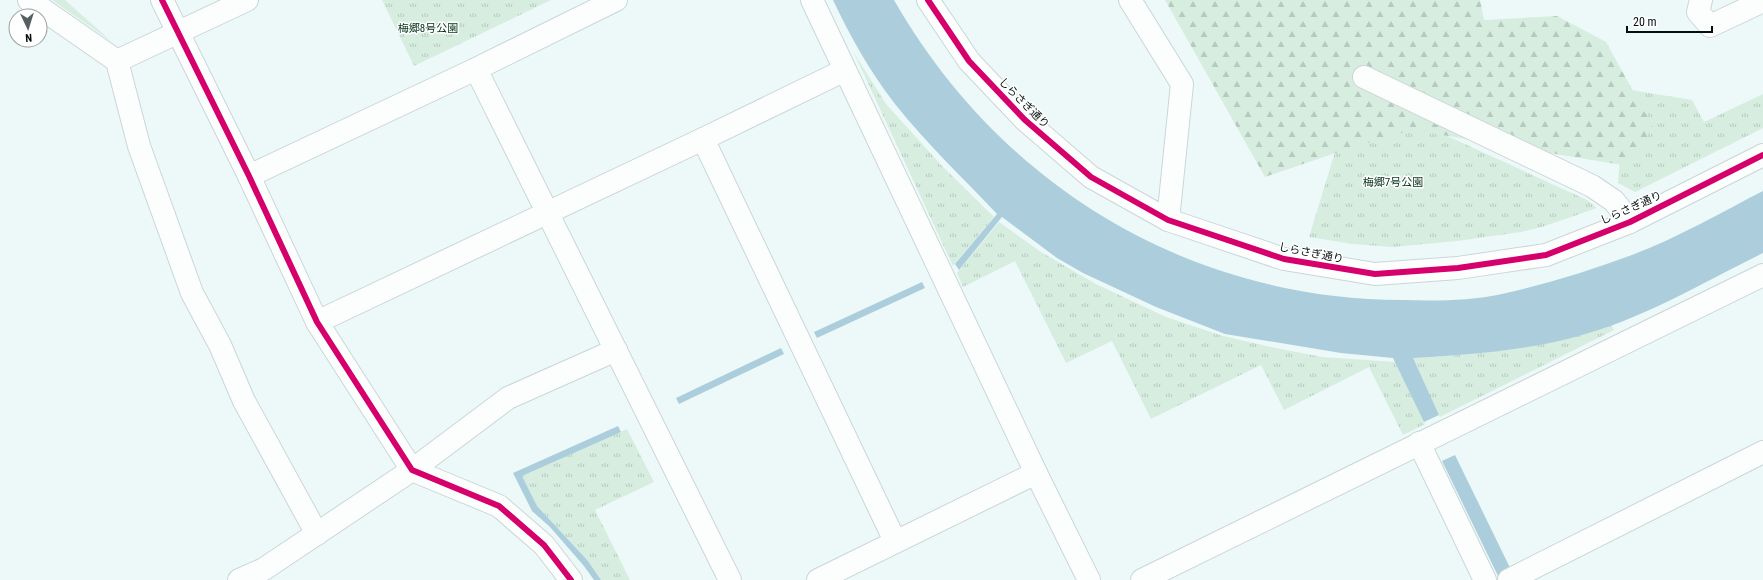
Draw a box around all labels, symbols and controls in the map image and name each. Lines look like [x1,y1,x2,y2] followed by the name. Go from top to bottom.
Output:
[8,8,48,48] north arrow
[1627,8,1712,34] scale bar
[1633,15,1657,29] text: 20 m
[398,22,458,35] park label: 梅郷8号公園
[25,31,32,44] text: N
[996,75,1052,131] street label: しらさぎ通り
[1363,176,1423,189] park label: 梅郷7号公園
[1598,189,1664,227] street label: しらさぎ通り
[1277,240,1345,266] street label: しらさぎ通り

